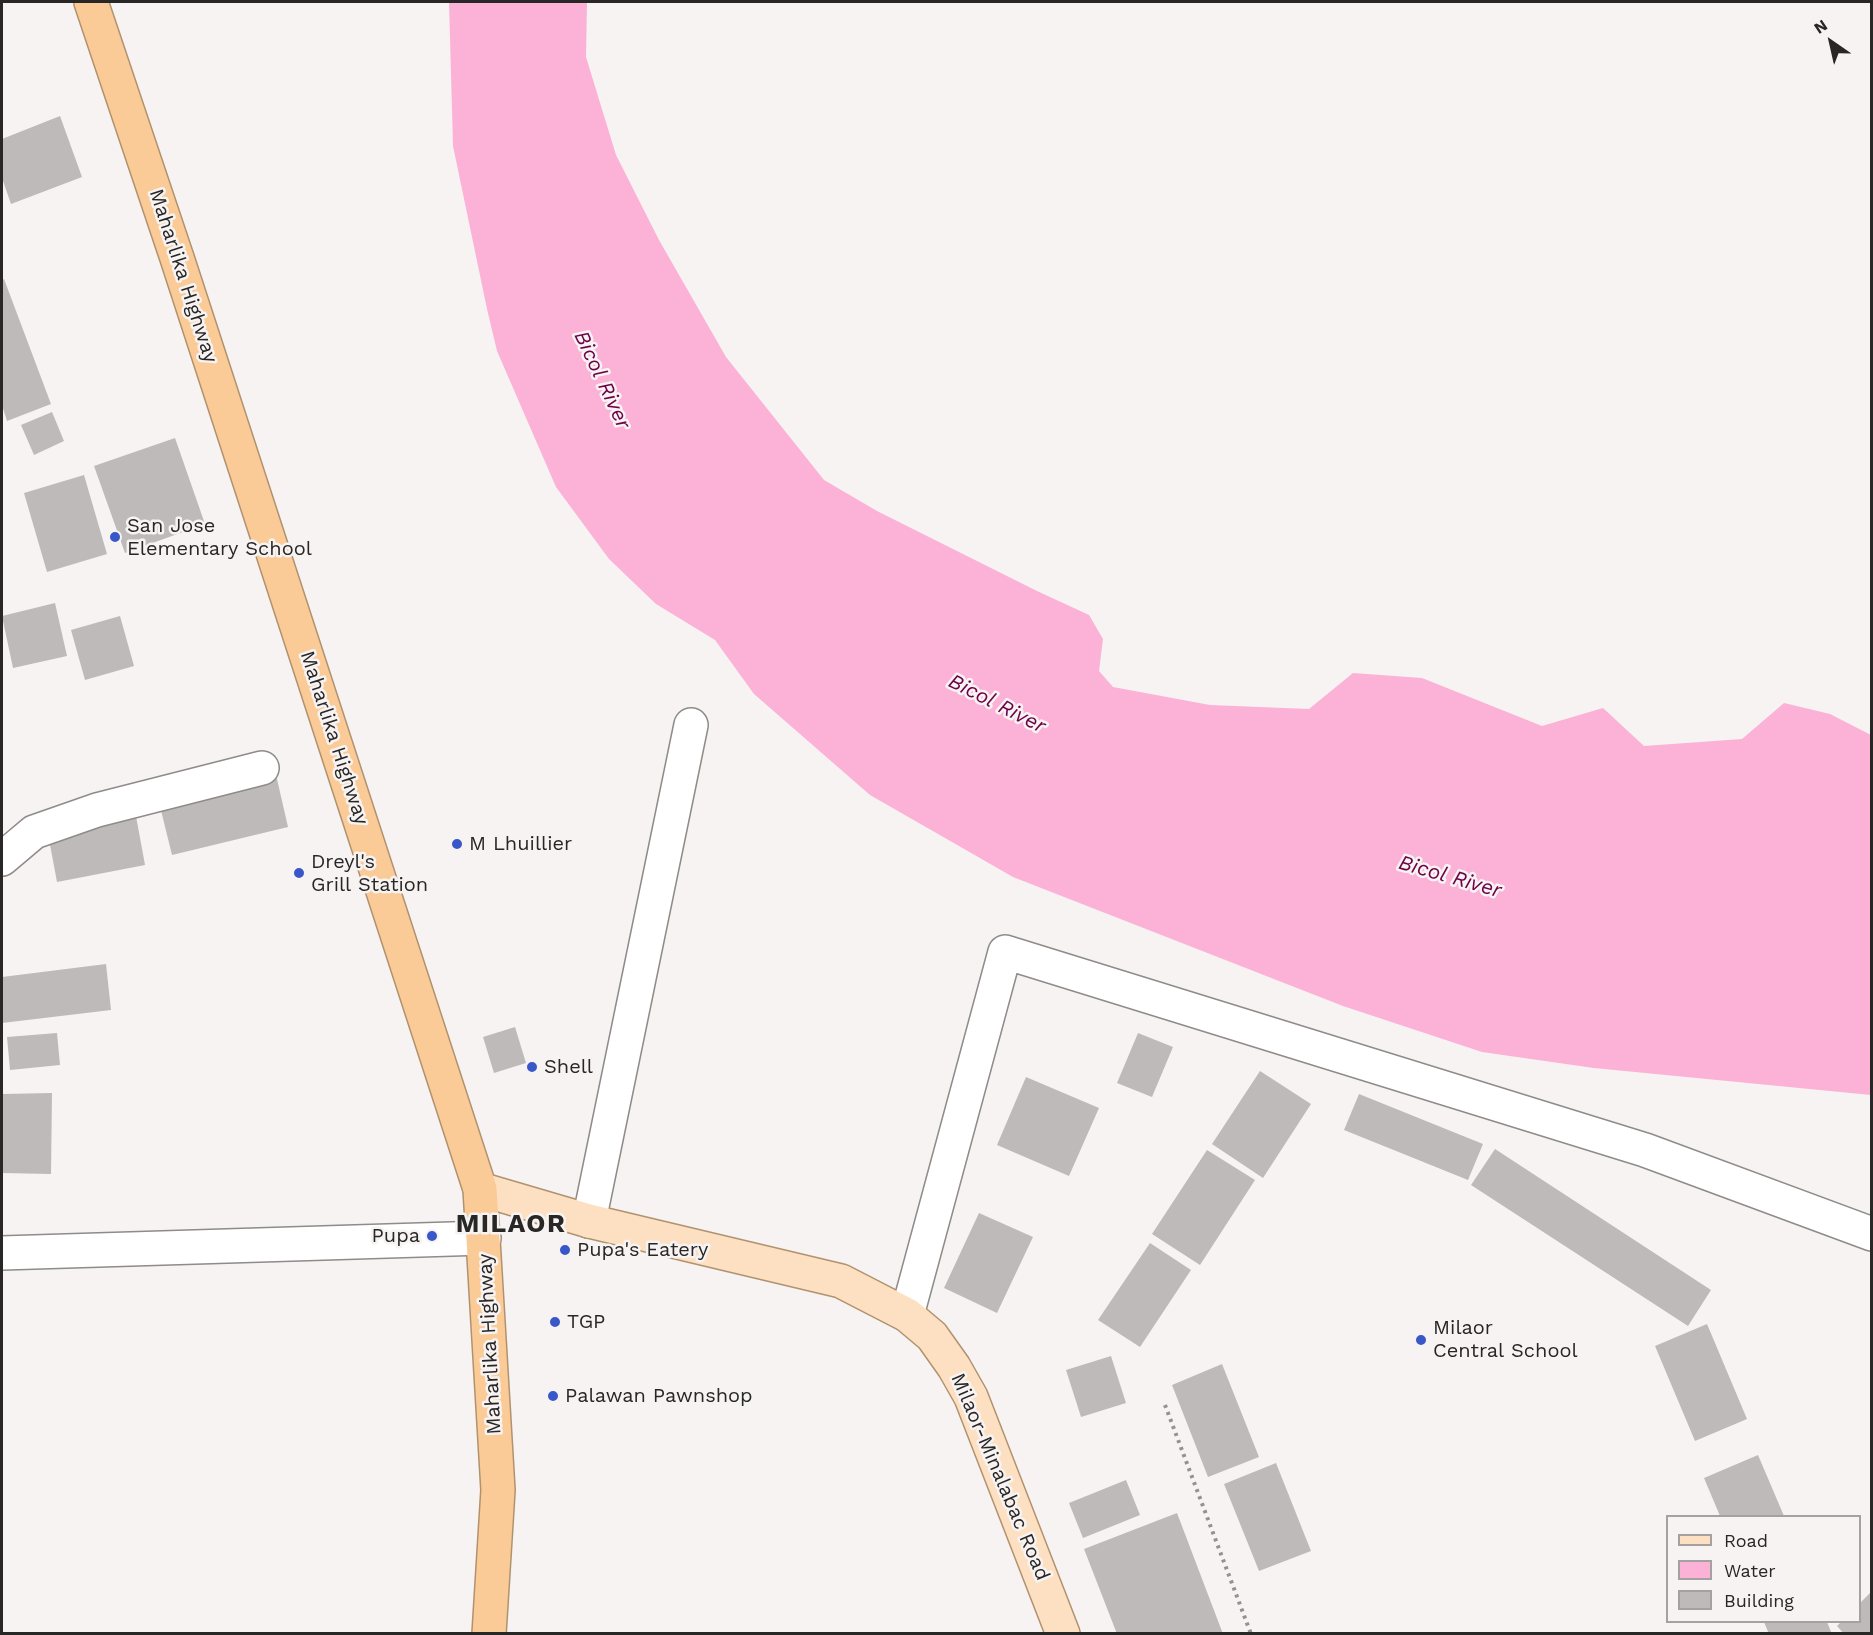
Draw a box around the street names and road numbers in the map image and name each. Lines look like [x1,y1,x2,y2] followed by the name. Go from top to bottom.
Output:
[144,186,222,366] street label: Maharlika Highway
[295,648,373,828] street label: Maharlika Highway
[473,1253,507,1435] street label: Maharlika Highway
[945,1370,1055,1584] street label: Milaor-Minalabac Road

